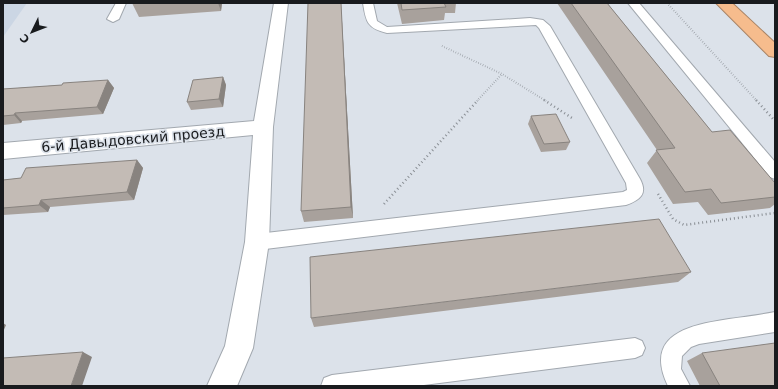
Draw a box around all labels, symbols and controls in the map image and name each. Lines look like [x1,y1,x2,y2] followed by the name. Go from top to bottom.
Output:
[12,12,52,52] north arrow
[18,31,33,46] text: С
[41,123,225,155] street label: 6-й Давыдовский проезд

